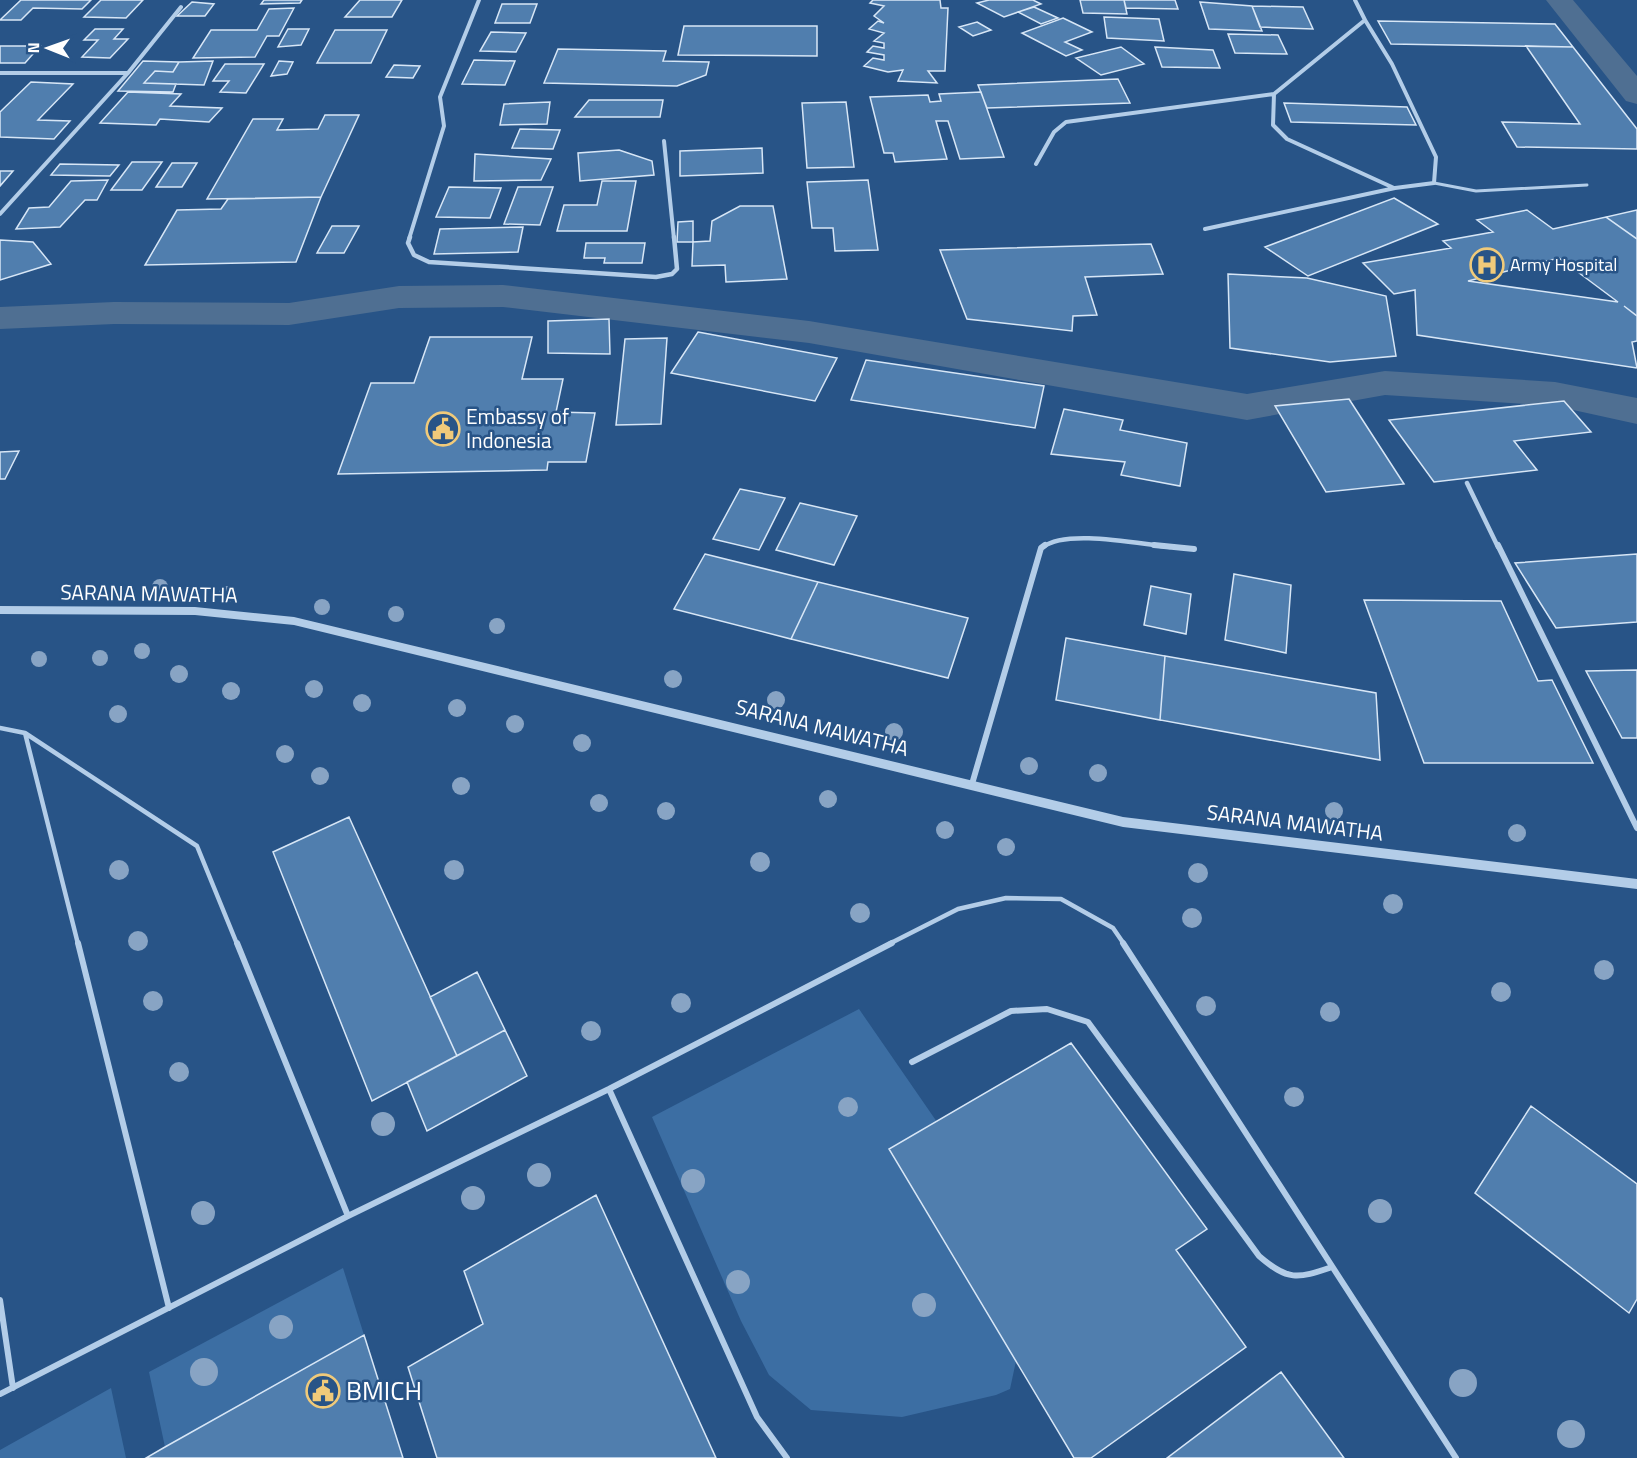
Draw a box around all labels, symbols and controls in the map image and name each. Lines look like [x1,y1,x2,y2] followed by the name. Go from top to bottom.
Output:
[18,18,78,78] north arrow
[21,42,45,53] text: N
[1469,247,1505,283] hospital icon: Army Hospital
[1510,251,1617,278] place label: Army Hospital
[466,400,569,456] place label: Embassy of Indonesia
[425,411,461,447] public building icon: Embassy of Indonesia
[60,575,238,611] street label: SARANA MAWATHA
[732,690,913,764] street label: SARANA MAWATHA
[1205,795,1386,849] street label: SARANA MAWATHA
[346,1371,422,1410] place label: BMICH
[305,1373,341,1409] public building icon: BMICH

